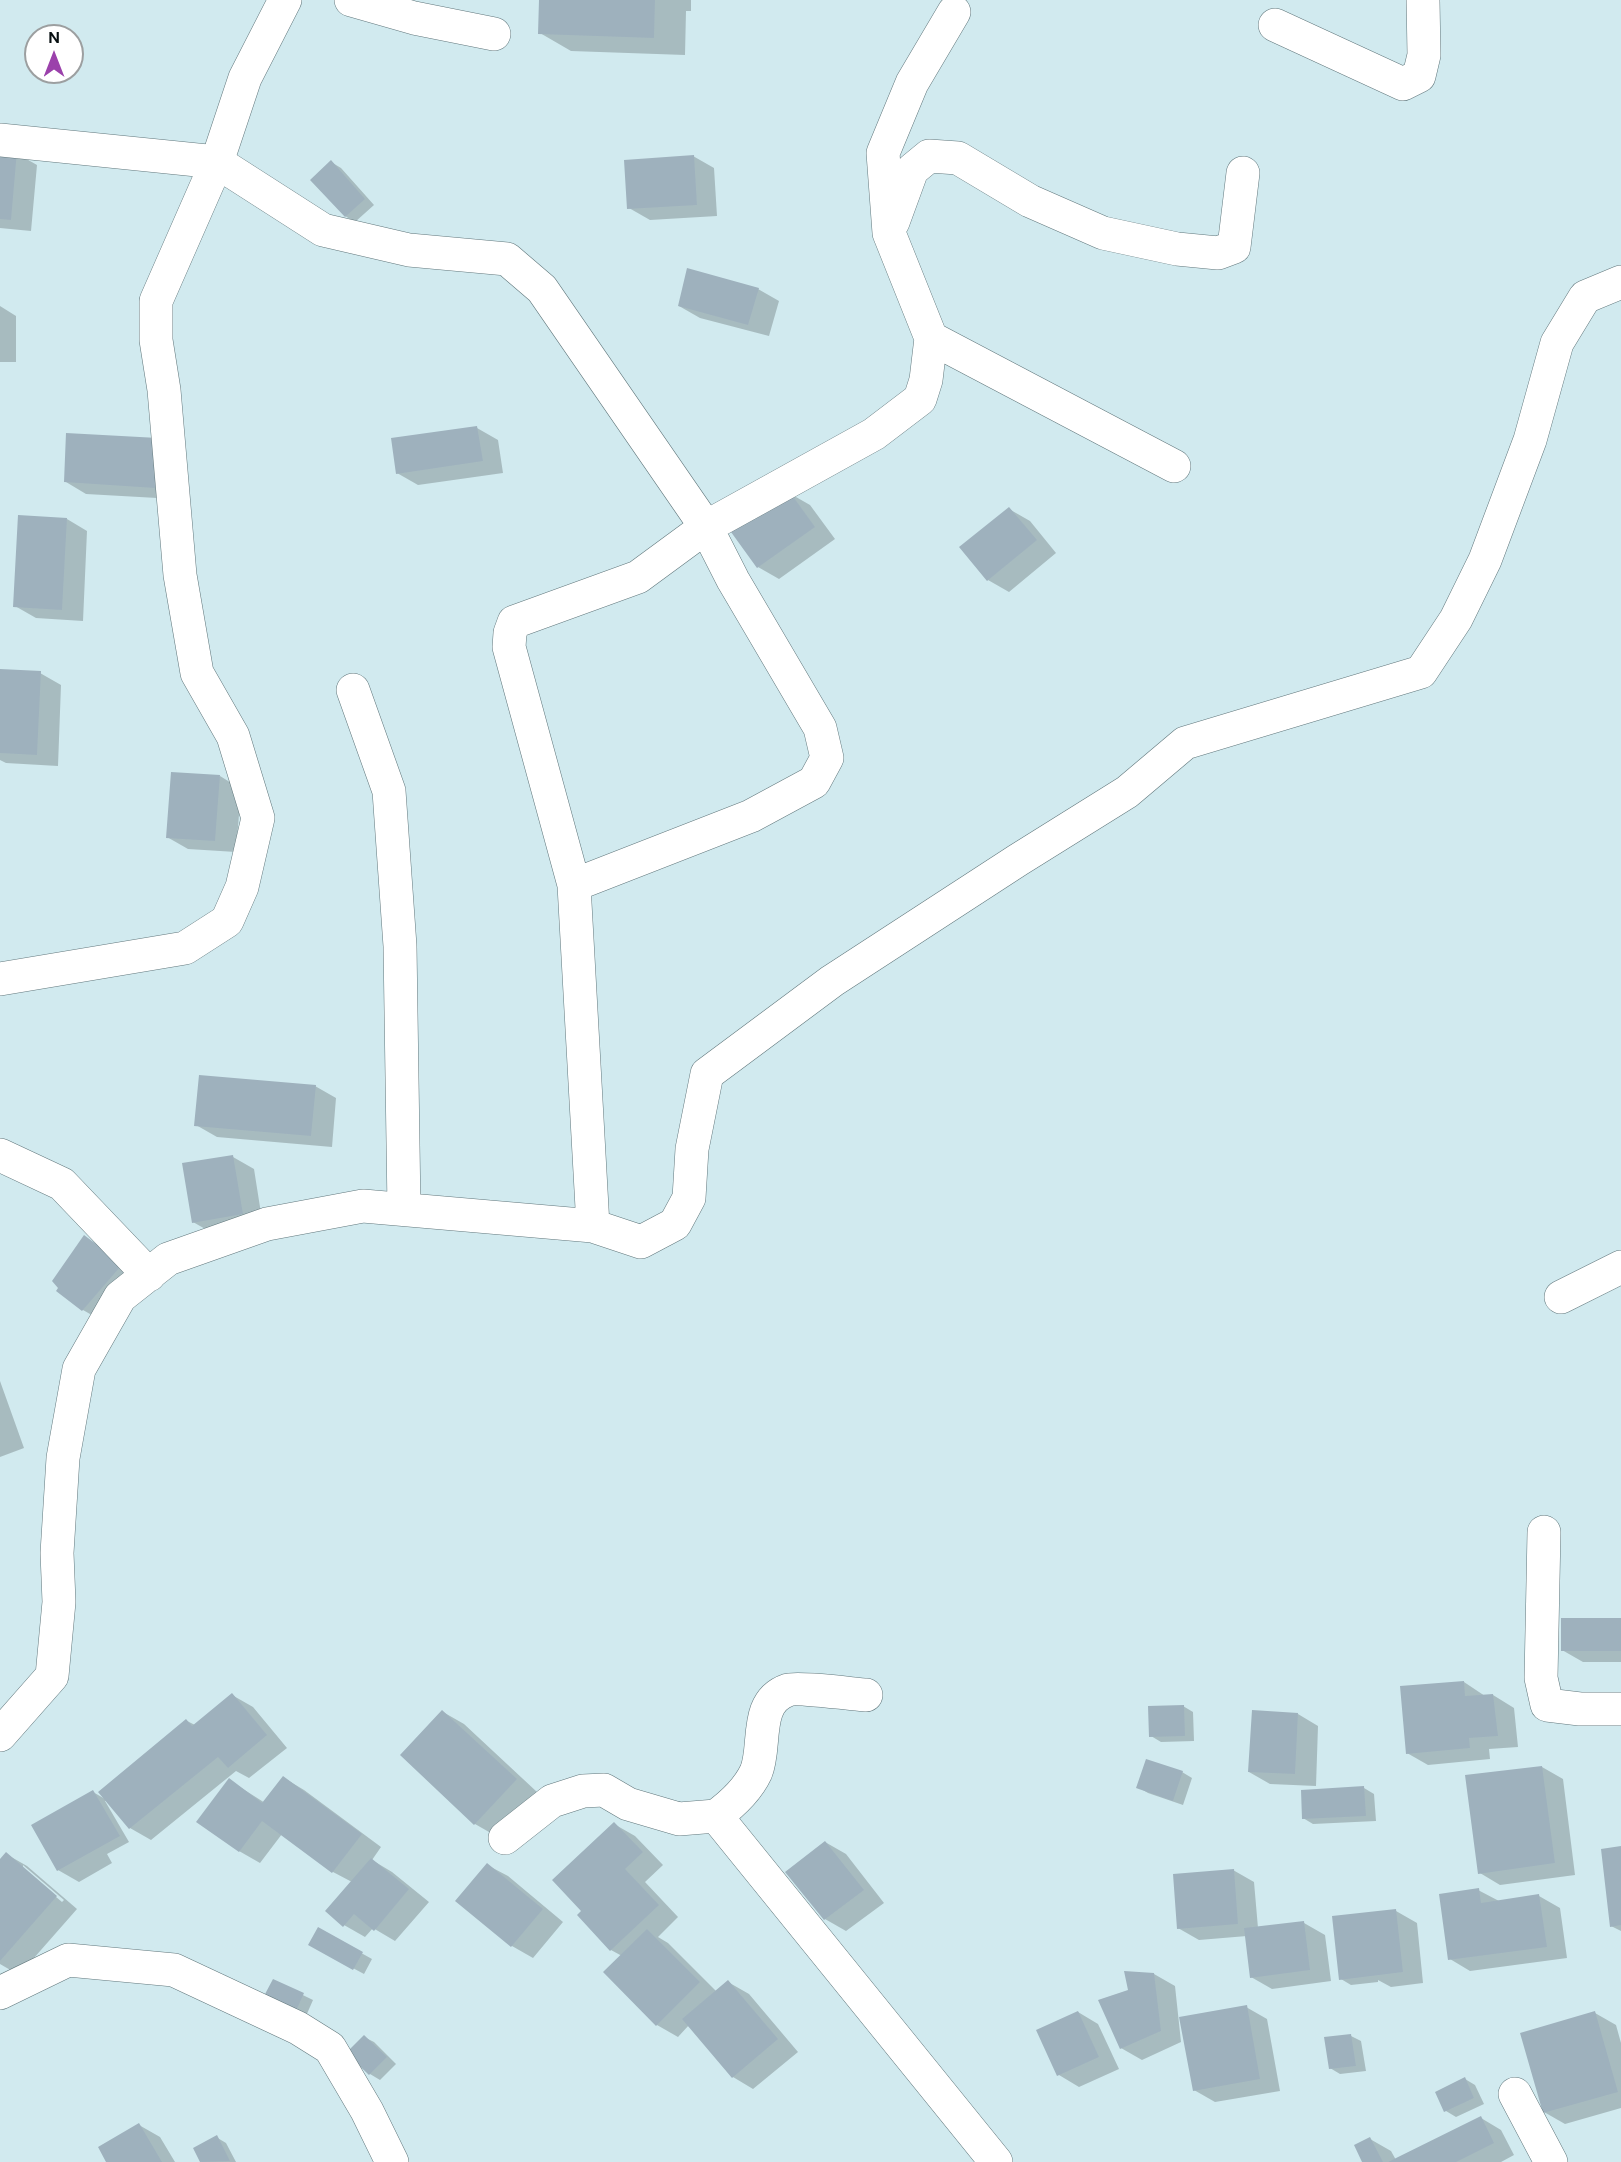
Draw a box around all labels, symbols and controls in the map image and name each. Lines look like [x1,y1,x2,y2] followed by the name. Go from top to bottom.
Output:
[24,24,84,84] north arrow
[48,27,60,48] text: N

